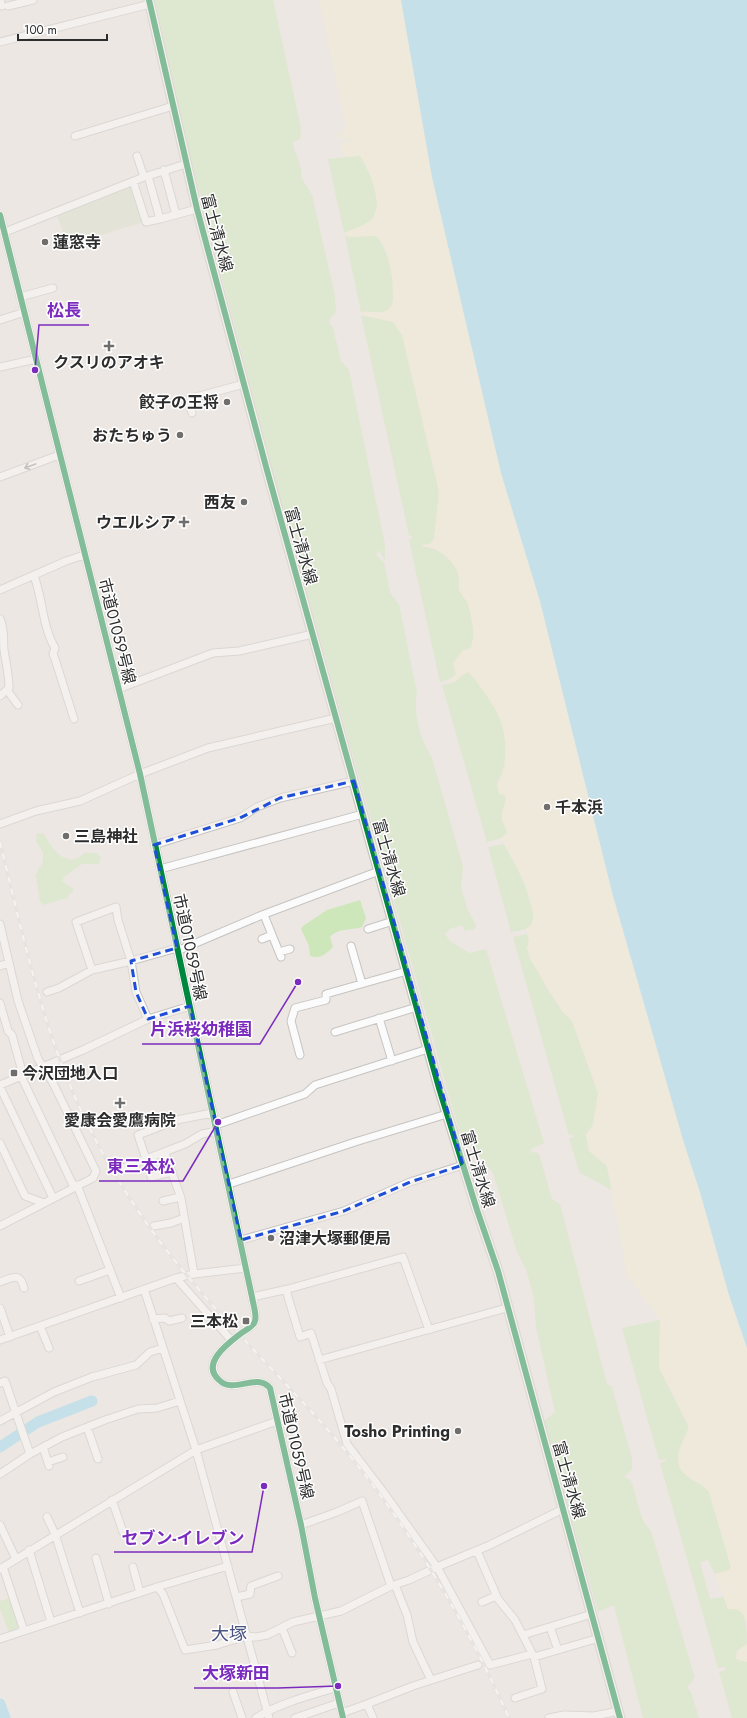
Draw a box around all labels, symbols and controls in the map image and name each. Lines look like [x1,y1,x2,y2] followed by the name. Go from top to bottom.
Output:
[18,16,107,42] scale bar
[24,21,57,39] text: 100 m
[196,191,238,275] street label: 富士清水線
[53,231,101,254] place label: 蓮窓寺
[40,237,50,247] marker: 蓮窓寺
[39,296,89,325] callout: 松長
[47,298,81,322] text: 松長
[104,341,114,351] marker: クスリのアオキ
[53,351,165,374] place label: クスリのアオキ
[139,391,219,414] place label: 餃子の王将
[222,397,232,407] marker: 餃子の王将
[92,424,172,447] place label: おたちゅう
[175,430,185,440] marker: おたちゅう
[24,462,36,470] one-way arrow
[204,491,236,514] place label: 西友
[239,497,249,507] marker: 西友
[279,504,323,588] street label: 富士清水線
[96,511,176,534] place label: ウエルシア
[179,517,189,527] marker: ウエルシア
[93,576,141,686] street label: 市道01059号線
[555,796,603,819] place label: 千本浜
[542,802,552,812] marker: 千本浜
[367,816,411,900] street label: 富士清水線
[74,825,138,848] place label: 三島神社
[61,831,71,841] marker: 三島神社
[167,891,213,1003] street label: 市道01059号線
[142,1015,260,1044] callout: 片浜桜幼稚園
[150,1017,252,1041] text: 片浜桜幼稚園
[22,1062,118,1085] place label: 今沢団地入口
[9,1068,19,1078] marker: 今沢団地入口
[114,1097,126,1109] marker: 愛康会愛鷹病院
[64,1109,176,1132] place label: 愛康会愛鷹病院
[455,1127,501,1211] street label: 富士清水線
[99,1152,183,1181] callout: 東三本松
[107,1154,175,1178] text: 東三本松
[279,1227,391,1250] place label: 沼津大塚郵便局
[266,1233,276,1243] marker: 沼津大塚郵便局
[190,1310,238,1333] place label: 三本松
[241,1316,251,1326] marker: 三本松
[273,1390,319,1502] street label: 市道01059号線
[344,1420,450,1443] place label: Tosho Printing
[453,1426,463,1436] marker: Tosho Printing
[547,1438,591,1522] street label: 富士清水線
[114,1523,252,1552] callout: セブン-イレブン
[122,1526,244,1550] text: セブン-イレブン
[211,1621,247,1647] district label: 大塚
[194,1659,278,1688] callout: 大塚新田
[202,1661,270,1685] text: 大塚新田

